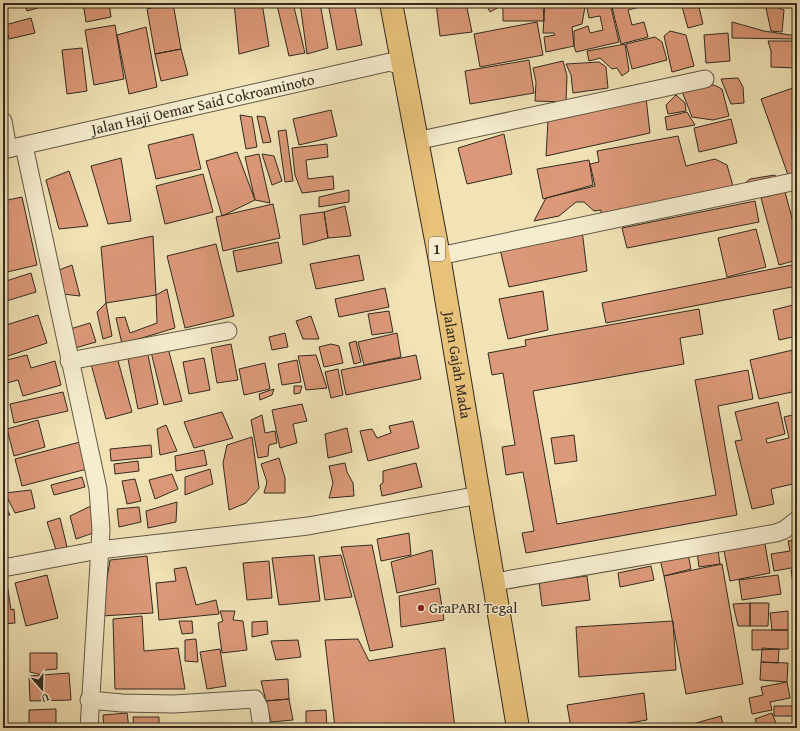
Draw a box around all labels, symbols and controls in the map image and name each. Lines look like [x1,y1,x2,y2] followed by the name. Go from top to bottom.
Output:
[87,68,317,140] street label: Jalan Haji Oemar Said Cokroaminoto
[429,237,445,261] road number: 1
[438,308,477,420] street label: Jalan Gajah Mada
[429,597,517,618] place label: GraPARI Tegal
[416,603,426,613] marker: GraPARI Tegal
[22,669,62,709] north arrow
[39,690,52,707] text: U

